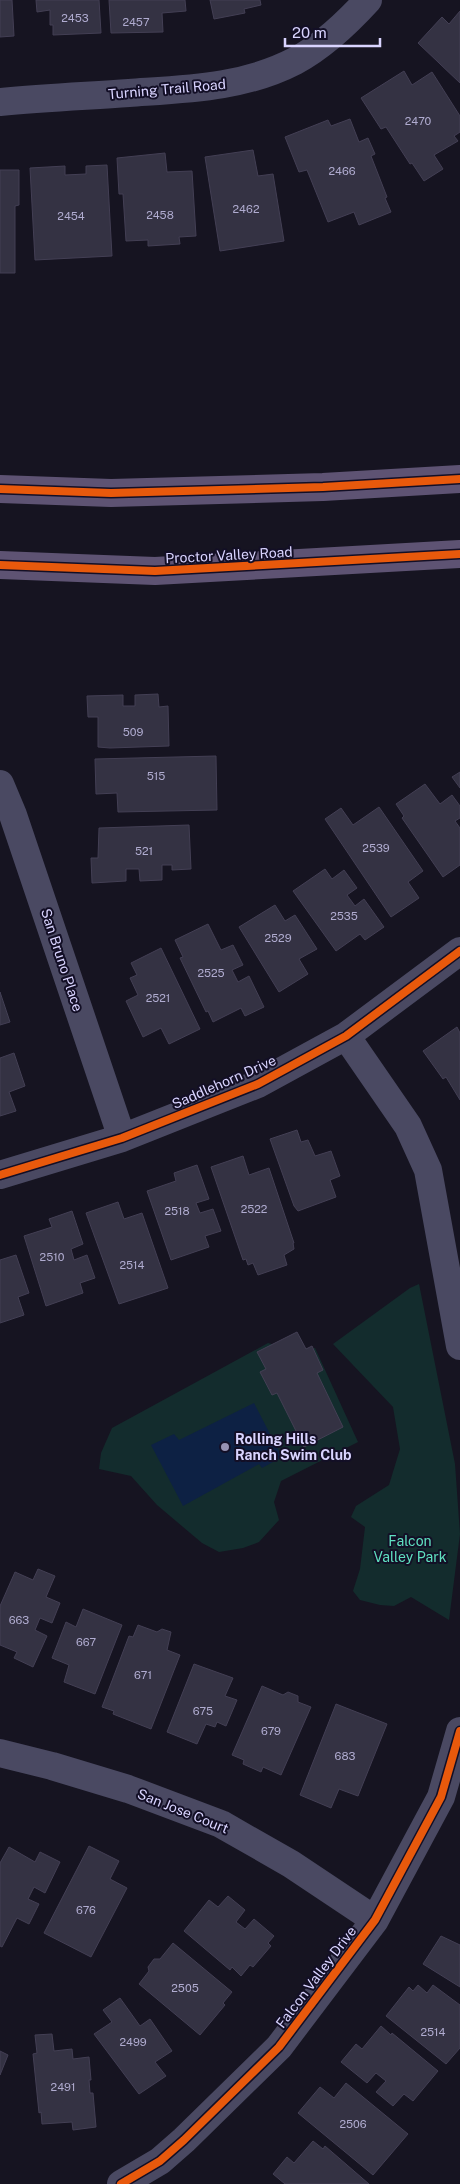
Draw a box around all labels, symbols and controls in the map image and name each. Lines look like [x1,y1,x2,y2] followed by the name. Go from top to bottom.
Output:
[61,12,89,24] house number: 2453
[285,15,380,47] scale bar
[122,16,150,28] house number: 2457
[292,24,327,41] text: 20 m
[107,76,227,102] street label: Turning Trail Road
[405,115,432,127] house number: 2470
[328,165,356,177] house number: 2466
[233,203,260,215] house number: 2462
[146,209,174,221] house number: 2458
[57,210,85,222] house number: 2454
[165,544,293,566] street label: Proctor Valley Road
[123,726,143,738] house number: 509
[147,770,165,782] house number: 515
[362,842,390,854] house number: 2539
[135,845,153,857] house number: 521
[38,907,86,1014] street label: San Bruno Place
[330,910,358,922] house number: 2535
[264,932,292,944] house number: 2529
[197,967,225,979] house number: 2525
[146,992,170,1004] house number: 2521
[170,1052,279,1112] street label: Saddlehorn Drive
[241,1203,268,1215] house number: 2522
[164,1205,190,1217] house number: 2518
[40,1251,65,1263] house number: 2510
[120,1259,145,1271] house number: 2514
[235,1431,352,1463] place label: Rolling Hills Ranch Swim Club
[219,1441,231,1453] marker: Rolling Hills Ranch Swim Club
[373,1533,447,1565] park label: Falcon Valley Park
[9,1614,29,1626] house number: 663
[76,1636,96,1648] house number: 667
[134,1669,152,1681] house number: 671
[193,1705,213,1717] house number: 675
[261,1725,281,1737] house number: 679
[335,1750,355,1762] house number: 683
[135,1785,231,1837] street label: San Jose Court
[76,1904,96,1916] house number: 676
[273,1923,359,2031] street label: Falcon Valley Drive
[171,1982,199,1994] house number: 2505
[421,2026,446,2038] house number: 2514
[119,2036,147,2048] house number: 2499
[51,2081,75,2093] house number: 2491
[339,2118,367,2130] house number: 2506

